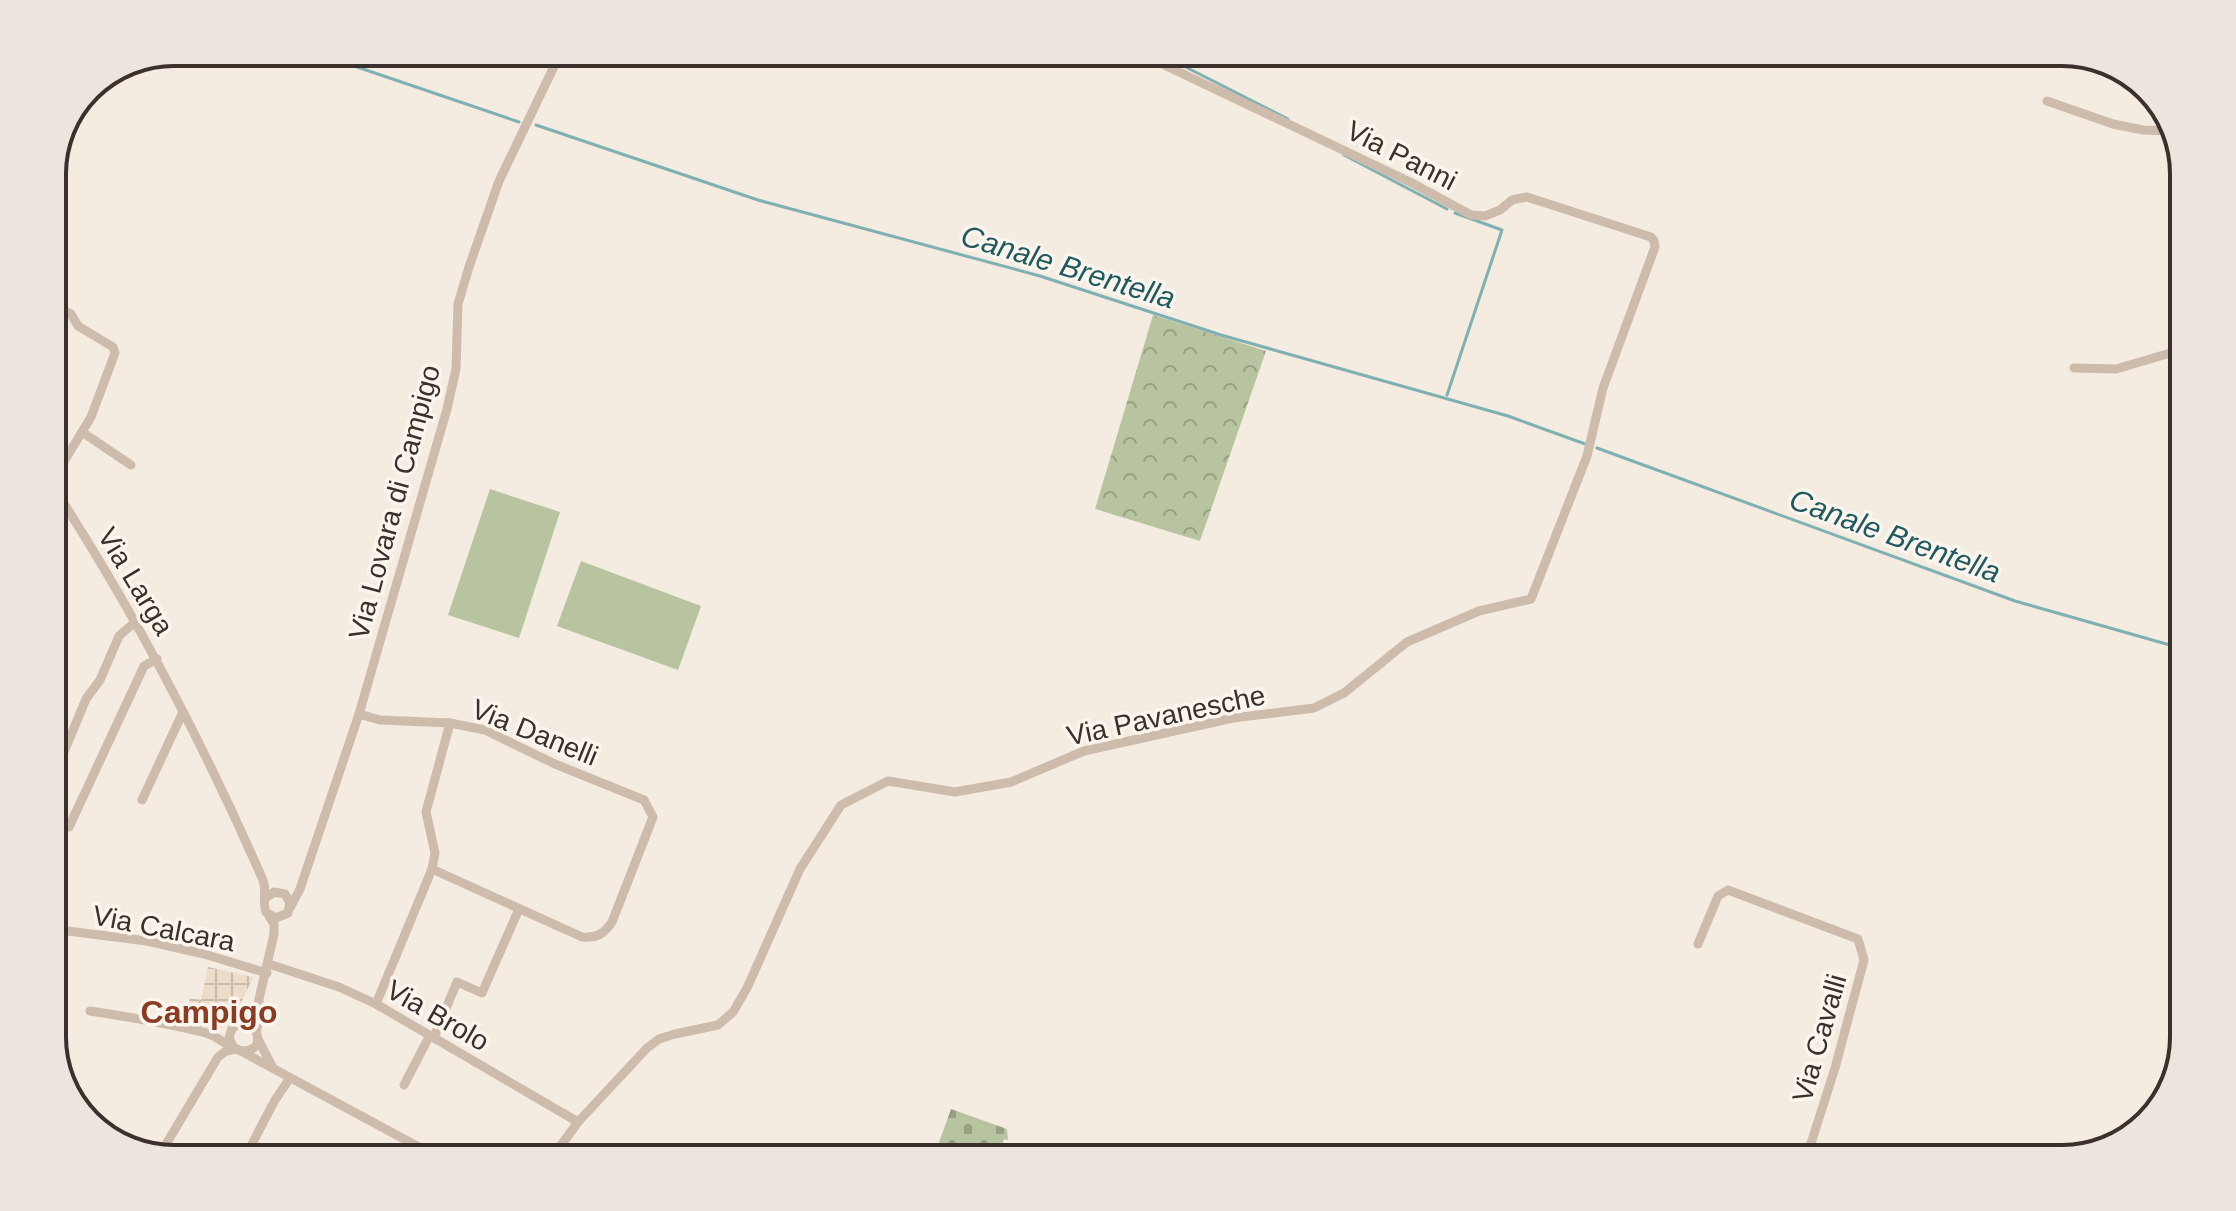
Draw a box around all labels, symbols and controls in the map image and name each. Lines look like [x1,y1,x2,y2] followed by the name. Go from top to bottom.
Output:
[1342,115,1462,196] street label: Via Panni
[957,218,1179,315] water label: Canale Brentella
[343,362,446,643] street label: Via Lovara di Campigo
[1785,482,2005,589] water label: Canale Brentella
[92,522,180,641] street label: Via Larga
[1064,679,1268,752] street label: Via Pavanesche
[467,693,602,772] street label: Via Danelli
[90,900,238,958] street label: Via Calcara
[1786,971,1853,1106] street label: Via Cavalli
[381,974,494,1057] street label: Via Brolo
[141,994,277,1030] district label: Campigo

